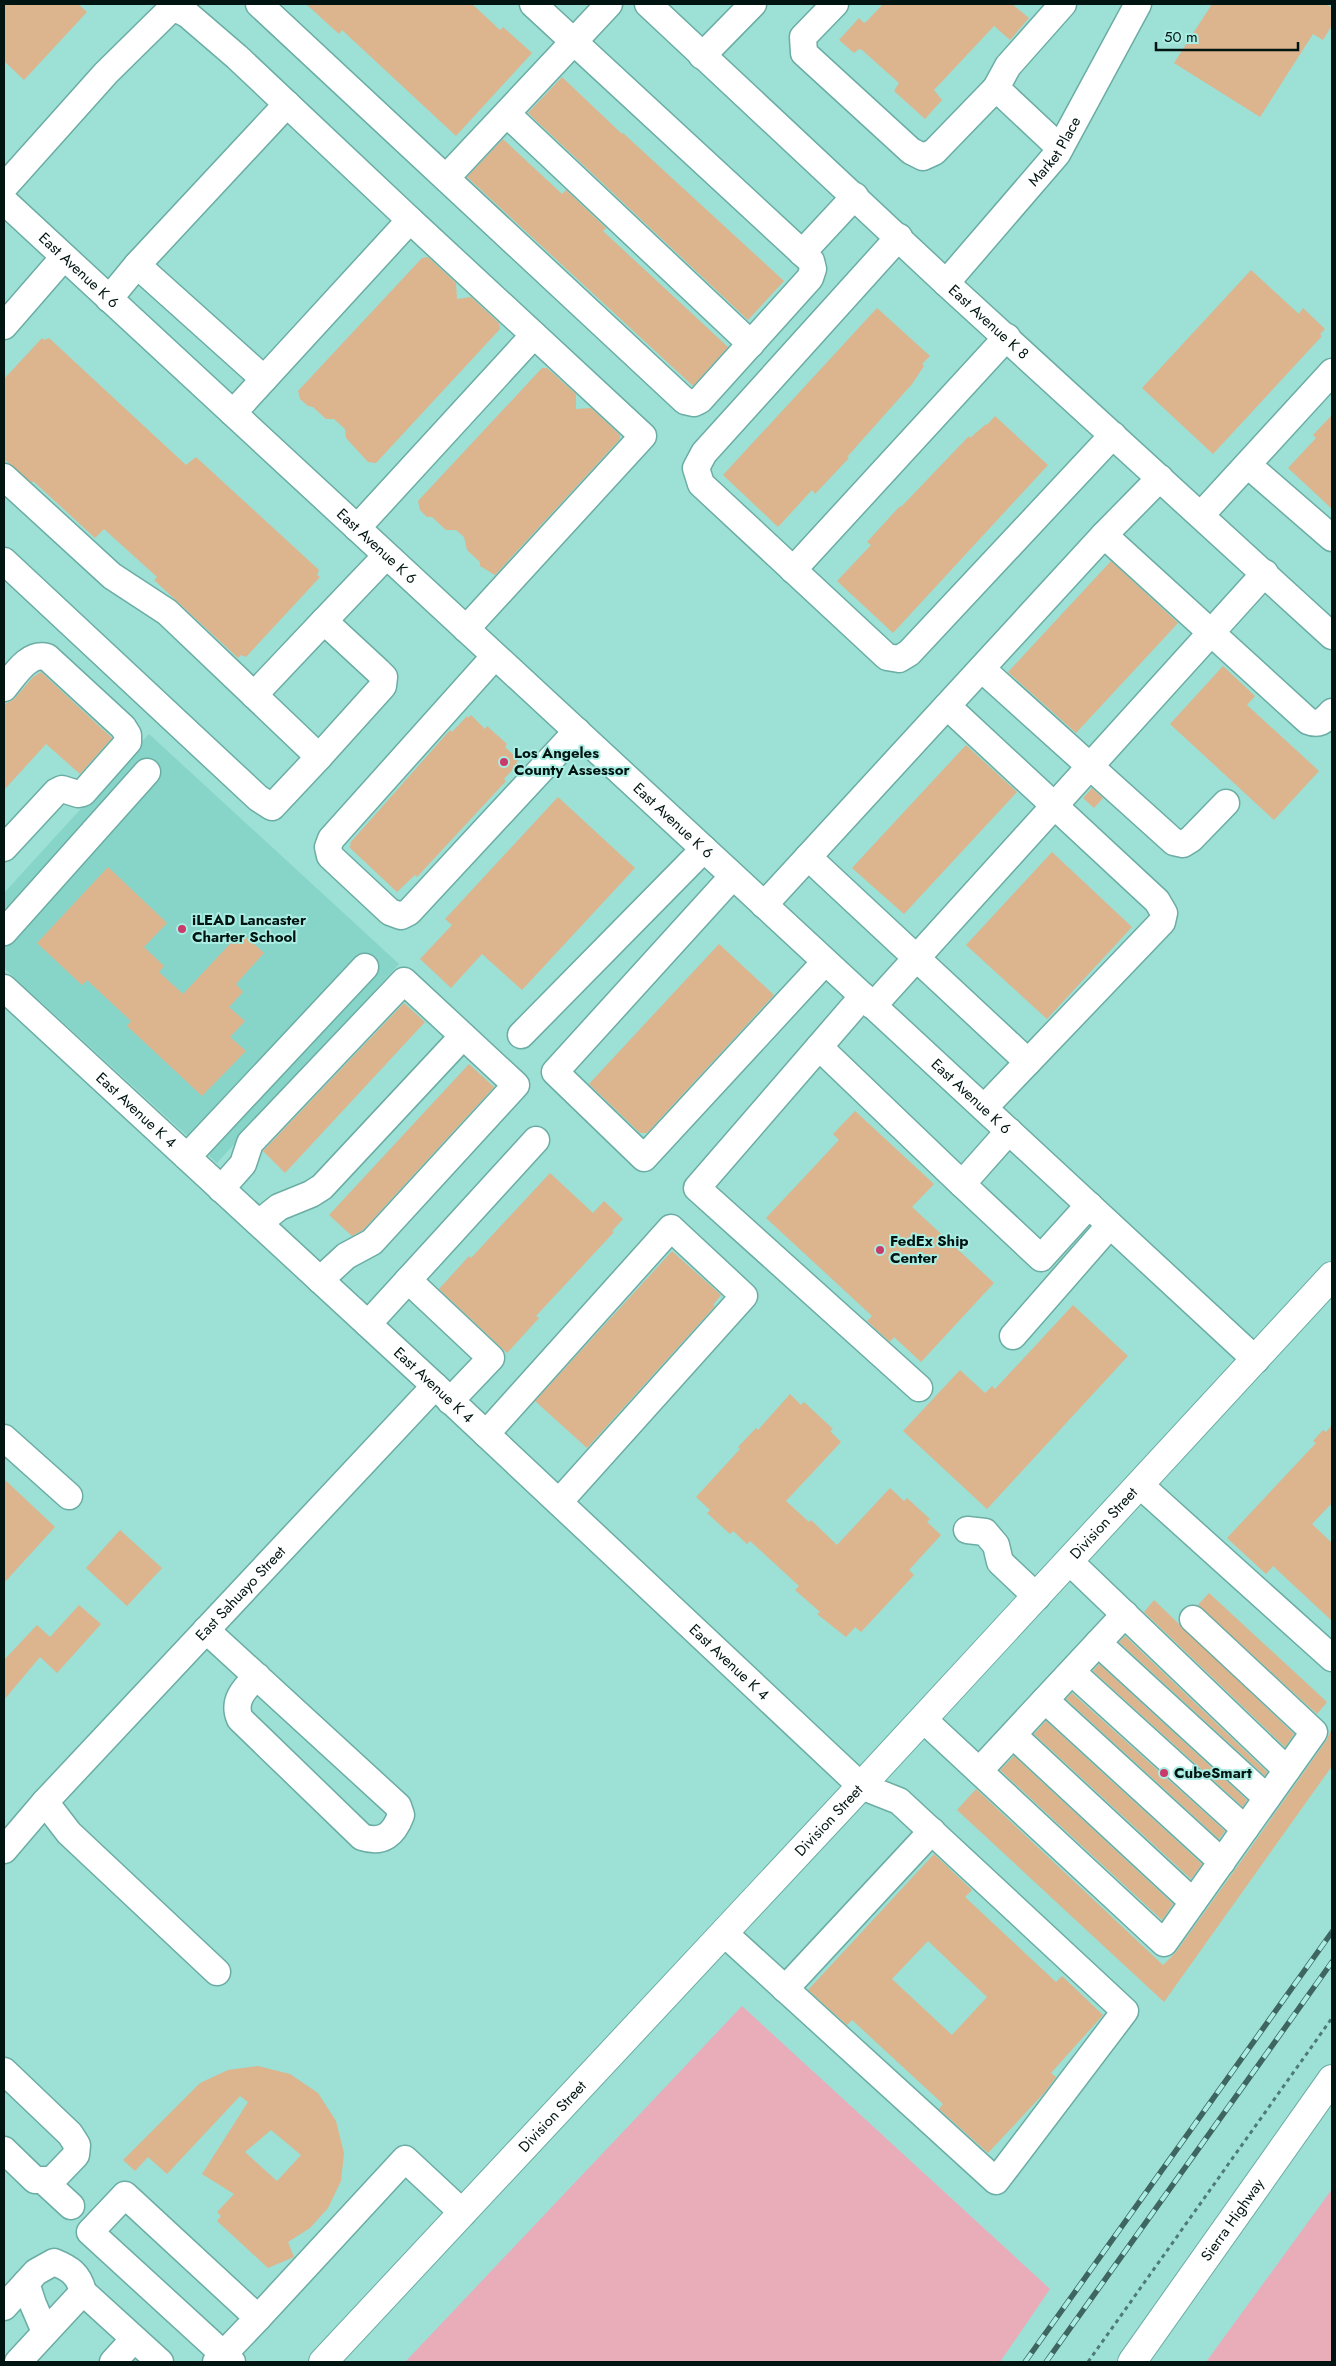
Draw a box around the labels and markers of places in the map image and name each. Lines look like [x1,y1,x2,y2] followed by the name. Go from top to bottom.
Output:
[514,742,631,781] place label: Los Angeles County Assessor
[498,756,510,768] marker: Los Angeles County Assessor
[192,909,307,948] place label: iLEAD Lancaster Charter School
[176,923,188,935] marker: iLEAD Lancaster Charter School
[890,1230,969,1269] place label: FedEx Ship Center
[874,1244,886,1256] marker: FedEx Ship Center
[1174,1762,1252,1784] place label: CubeSmart
[1158,1767,1170,1779] marker: CubeSmart

